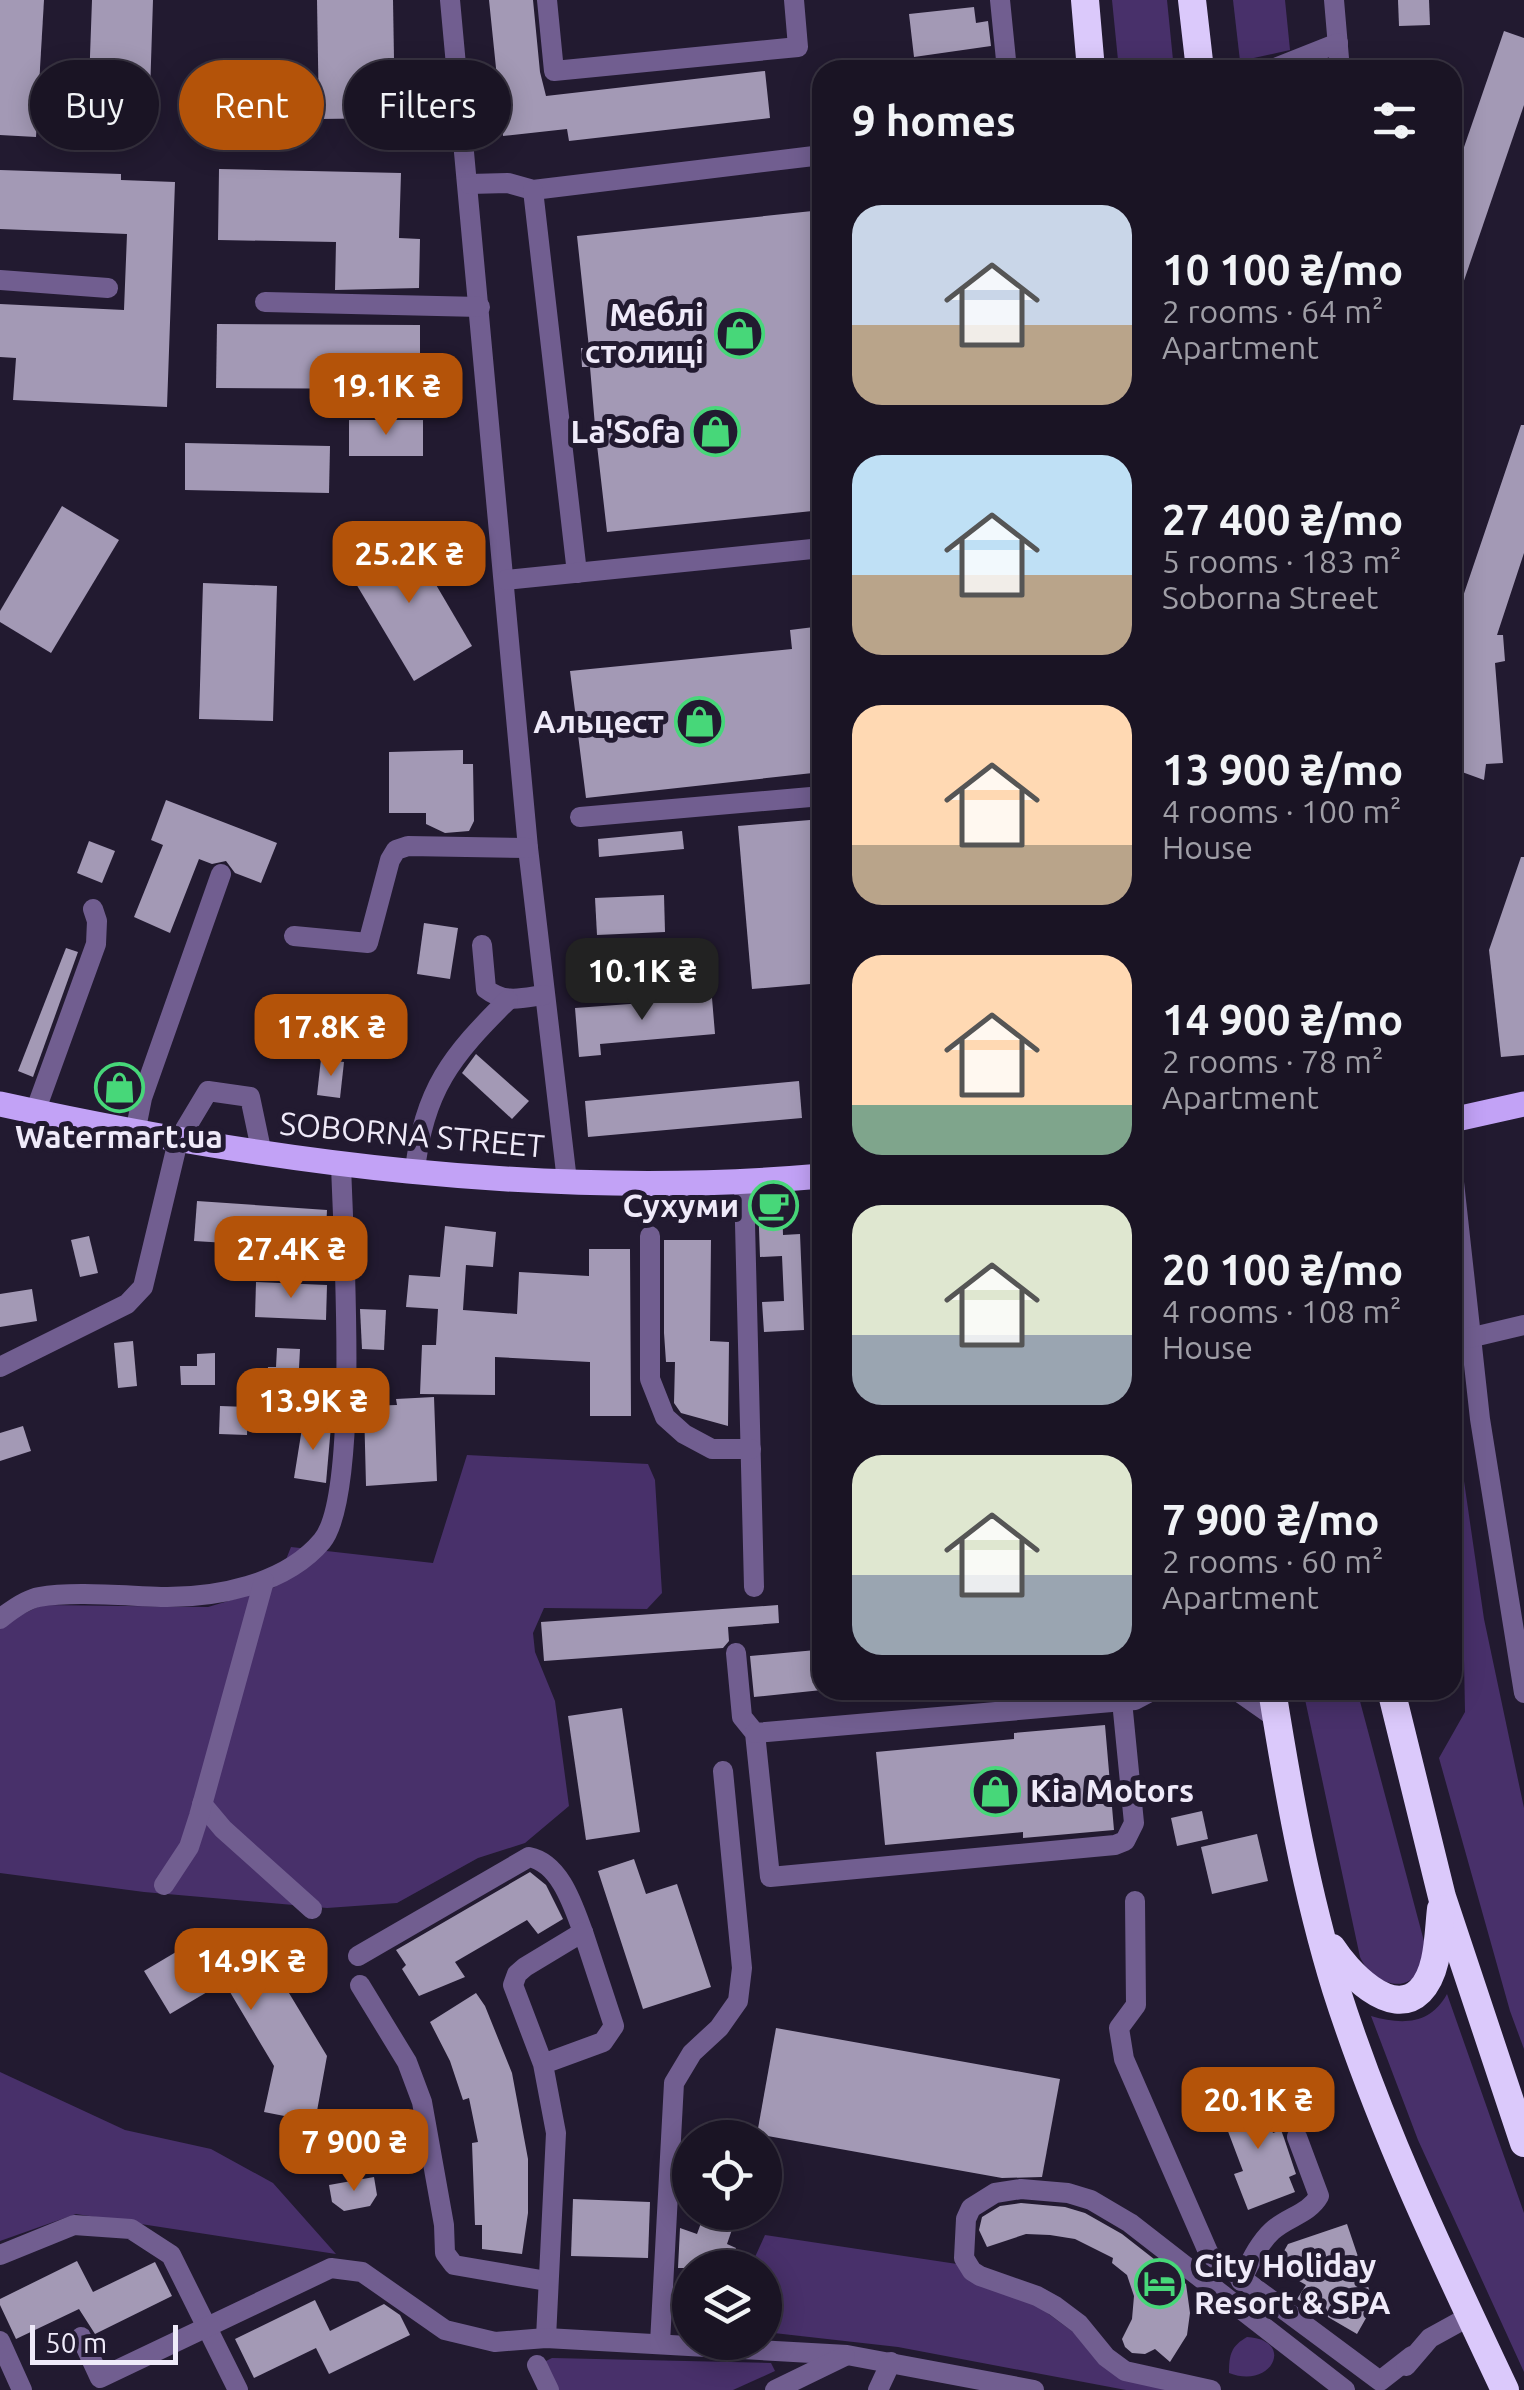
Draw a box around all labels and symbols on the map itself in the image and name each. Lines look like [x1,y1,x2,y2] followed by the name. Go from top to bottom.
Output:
[585,296,704,369] place label: Меблі столиці
[713,307,765,359] shop icon: Меблі столиці
[294,353,478,438] pin: 19.1K ₴
[690,406,742,458] shop icon: La'Sofa
[571,413,681,449] place label: La'Sofa
[317,521,501,606] pin: 25.2K ₴
[673,696,725,748] shop icon: Альцест
[533,703,664,739] place label: Альцест
[550,938,734,1023] pin: 10.1K ₴
[239,994,423,1079] pin: 17.8K ₴
[93,1061,145,1113] shop icon: Watermart.ua
[278,1104,546,1164] street label: SOBORNA STREET
[15,1118,223,1154] place label: Watermart.ua
[748,1180,800,1232] cafe icon: Сухуми
[622,1187,739,1223] place label: Сухуми
[199,1216,383,1301] pin: 27.4K ₴
[221,1368,405,1453] pin: 13.9K ₴
[969,1765,1021,1817] shop icon: Kia Motors
[1030,1772,1194,1808] place label: Kia Motors
[159,1928,343,2013] pin: 14.9K ₴
[1166,2067,1350,2152] pin: 20.1K ₴
[262,2109,446,2194] pin: 7 900 ₴
[1194,2247,1391,2320] place label: City Holiday Resort & SPA
[1133,2258,1185,2310] hotel icon: City Holiday Resort & SPA
[30,2320,178,2364] scale bar

